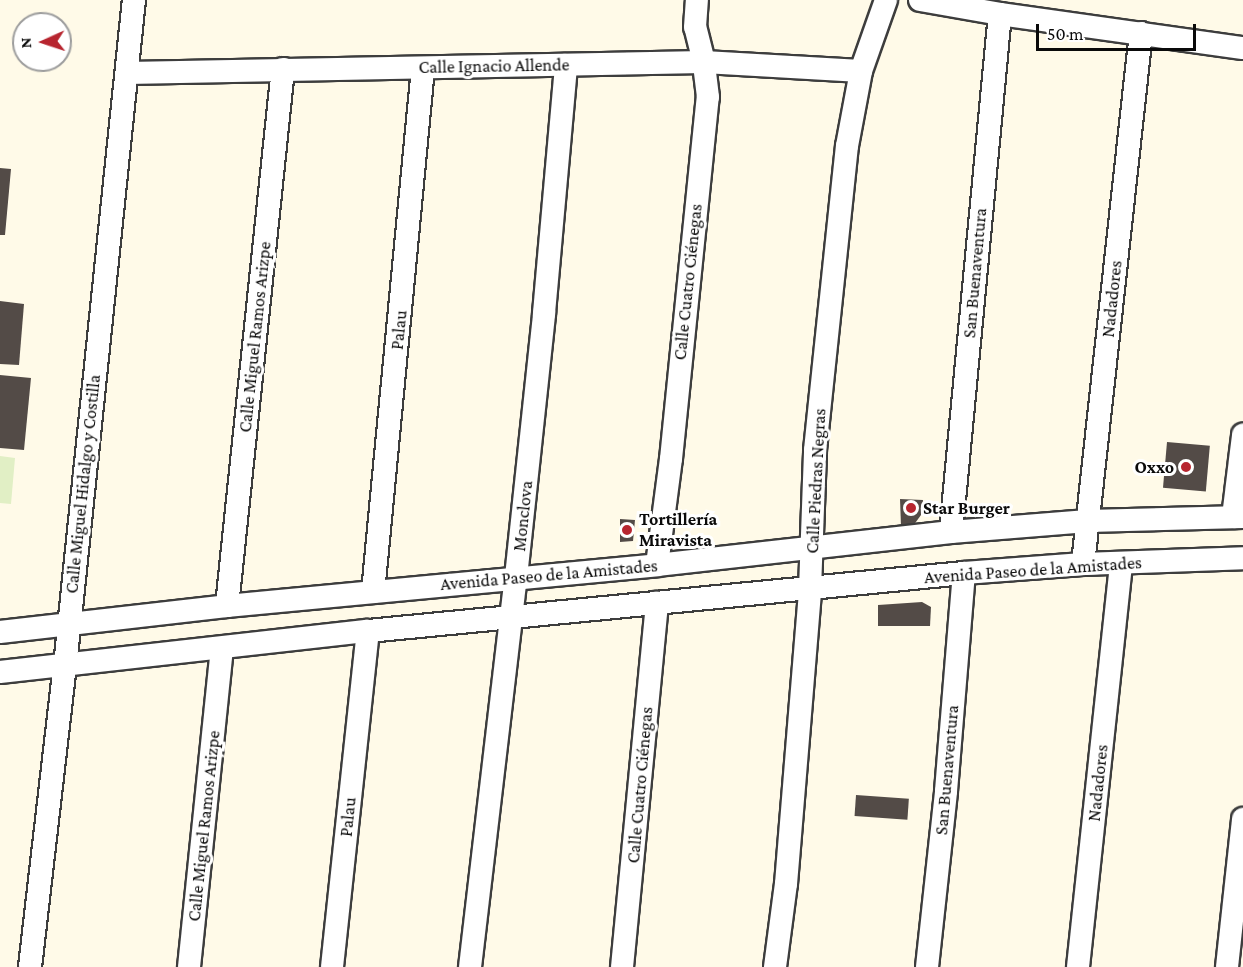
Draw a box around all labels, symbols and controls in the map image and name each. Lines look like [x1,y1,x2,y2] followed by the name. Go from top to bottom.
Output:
[12,12,72,72] north arrow
[1039,12,1200,50] scale bar
[1047,24,1084,44] text: 50 m
[17,37,34,49] text: N
[418,54,570,78] street label: Calle Ignacio Allende
[669,203,707,361] street label: Calle Cuatro Ciénegas
[959,207,991,339] street label: San Buenaventura
[234,240,276,434] street label: Calle Miguel Ramos Arizpe
[1097,259,1127,339] street label: Nadadores
[386,309,412,351] street label: Palau
[61,373,105,595] street label: Calle Miguel Hidalgo y Costilla
[801,408,831,554] street label: Calle Piedras Negras
[1134,456,1174,478] place label: Oxxo
[1179,460,1193,474] marker: Oxxo
[509,480,537,552] street label: Monclova
[923,497,1010,519] place label: Star Burger
[904,501,918,515] marker: Star Burger
[639,509,717,552] place label: Tortillería Miravista
[620,523,634,537] marker: Tortillería Miravista
[923,552,1143,588] street label: Avenida Paseo de la Amistades
[439,555,659,595] street label: Avenida Paseo de la Amistades
[931,704,963,836] street label: San Buenaventura
[622,706,658,864] street label: Calle Cuatro Ciénegas
[183,729,225,923] street label: Calle Miguel Ramos Arizpe
[1083,743,1113,823] street label: Nadadores
[335,796,361,838] street label: Palau

